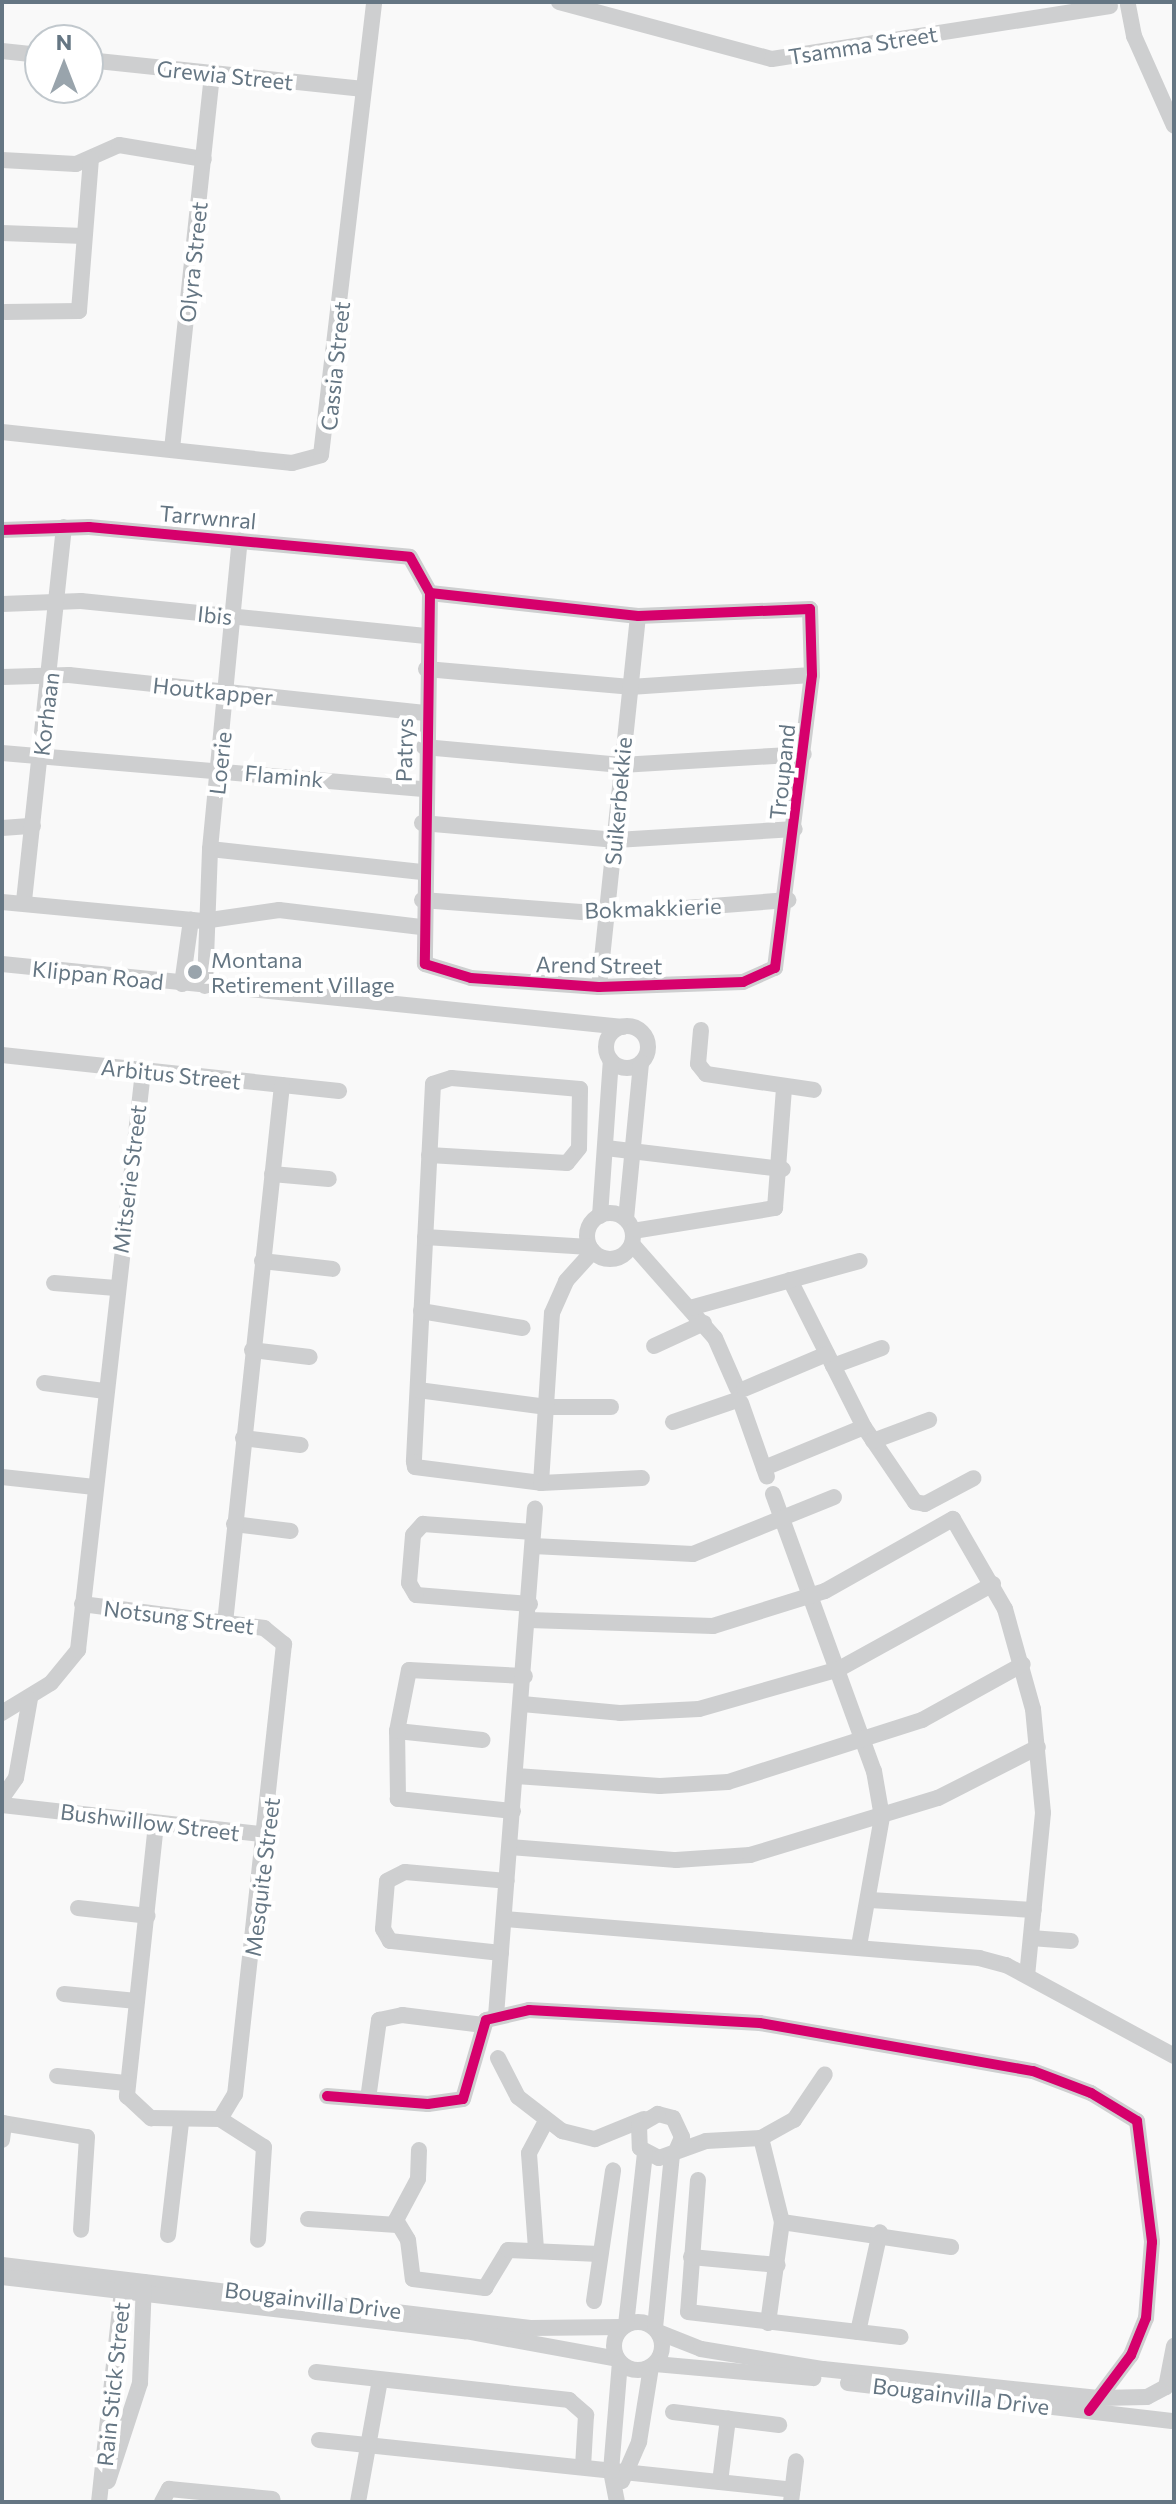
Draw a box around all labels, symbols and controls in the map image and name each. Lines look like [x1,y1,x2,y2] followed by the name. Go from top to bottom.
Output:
[787,20,939,70] street label: Tsamma Street
[24,24,104,104] north arrow
[56,28,72,55] text: N
[155,55,295,95] street label: Grewia Street
[174,200,212,324] street label: Olyra Street
[315,300,355,432] street label: Cassia Street
[158,500,258,534] street label: Tarrwnral
[196,600,234,630] street label: Ibis
[28,671,64,757] street label: Korhaan
[152,672,274,710] street label: Houtkapper
[390,718,418,782] street label: Patrys
[764,723,800,821] street label: Troupand
[204,730,236,796] street label: Loerie
[599,736,637,866] street label: Suikerbekkie
[243,759,325,793] street label: Flamink
[584,892,722,924] street label: Bokmakkierie
[211,946,395,998] place label: Montana Retirement Village
[535,951,663,979] street label: Arend Street
[31,955,165,995] street label: Klippan Road
[186,963,204,981] marker: Montana Retirement Village
[100,1054,242,1094] street label: Arbitus Street
[107,1103,151,1255] street label: Mitserie Street
[102,1595,256,1639] street label: Notsung Street
[239,1796,285,1958] street label: Mesquite Street
[59,1798,241,1846] street label: Bushwillow Street
[223,2276,403,2324] street label: Bougainvilla Drive
[91,2300,135,2468] street label: Rain Stick Street
[871,2372,1051,2420] street label: Bougainvilla Drive

